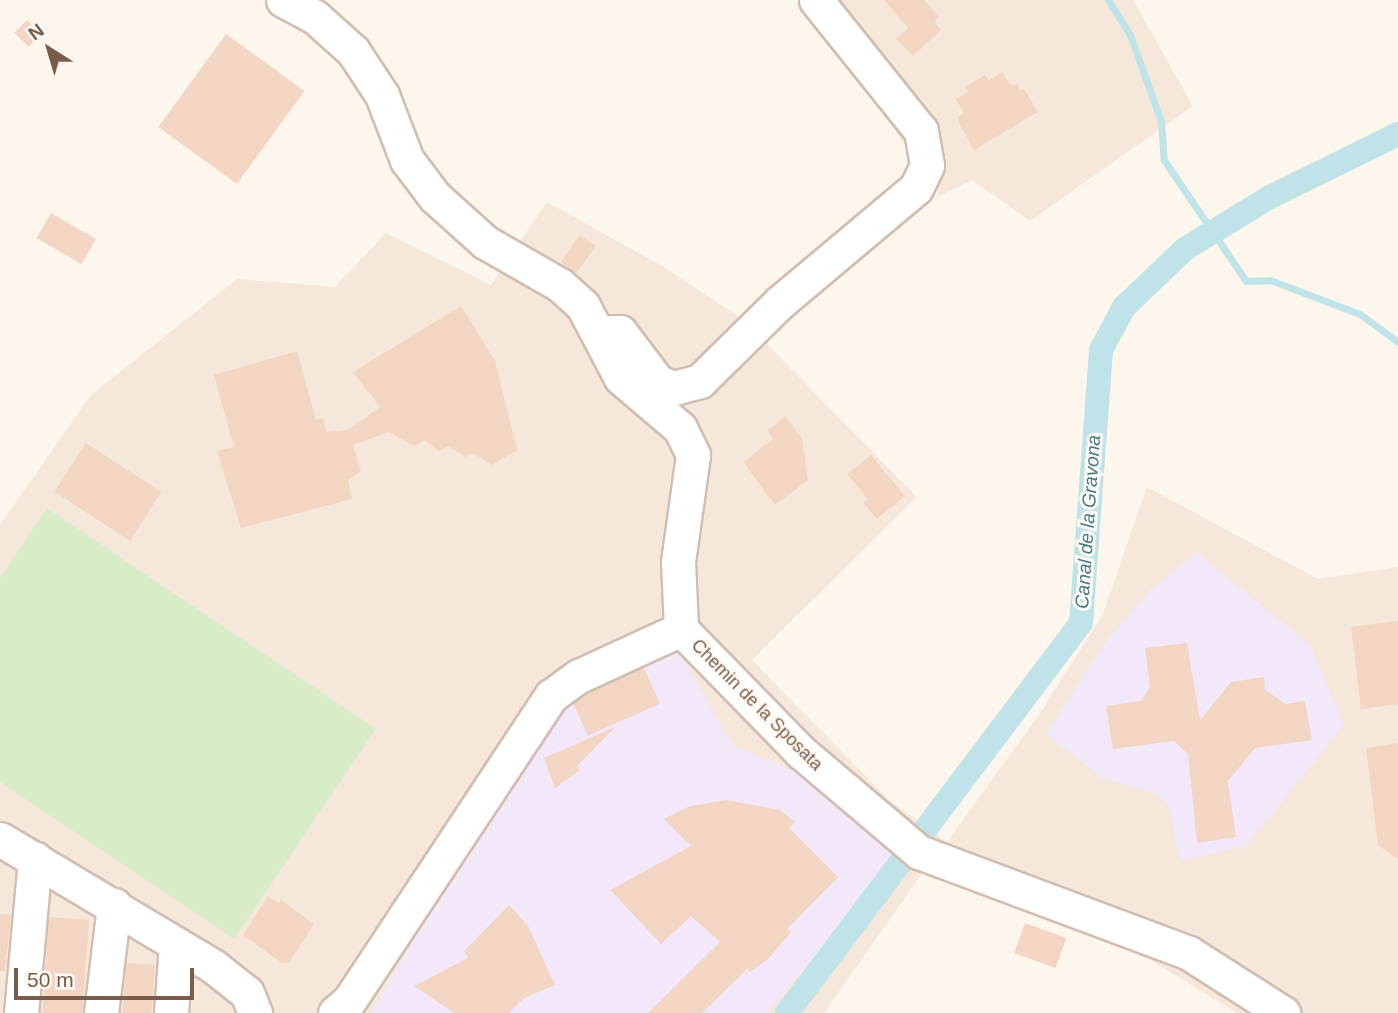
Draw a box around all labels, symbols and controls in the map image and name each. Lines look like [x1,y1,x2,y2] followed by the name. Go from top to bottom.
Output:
[14,14,84,84] north arrow
[24,19,48,44] text: N
[1071,434,1105,610] water label: Canal de la Gravona
[687,635,827,775] street label: Chemin de la Sposata
[18,954,198,998] scale bar
[27,968,74,991] text: 50 m

